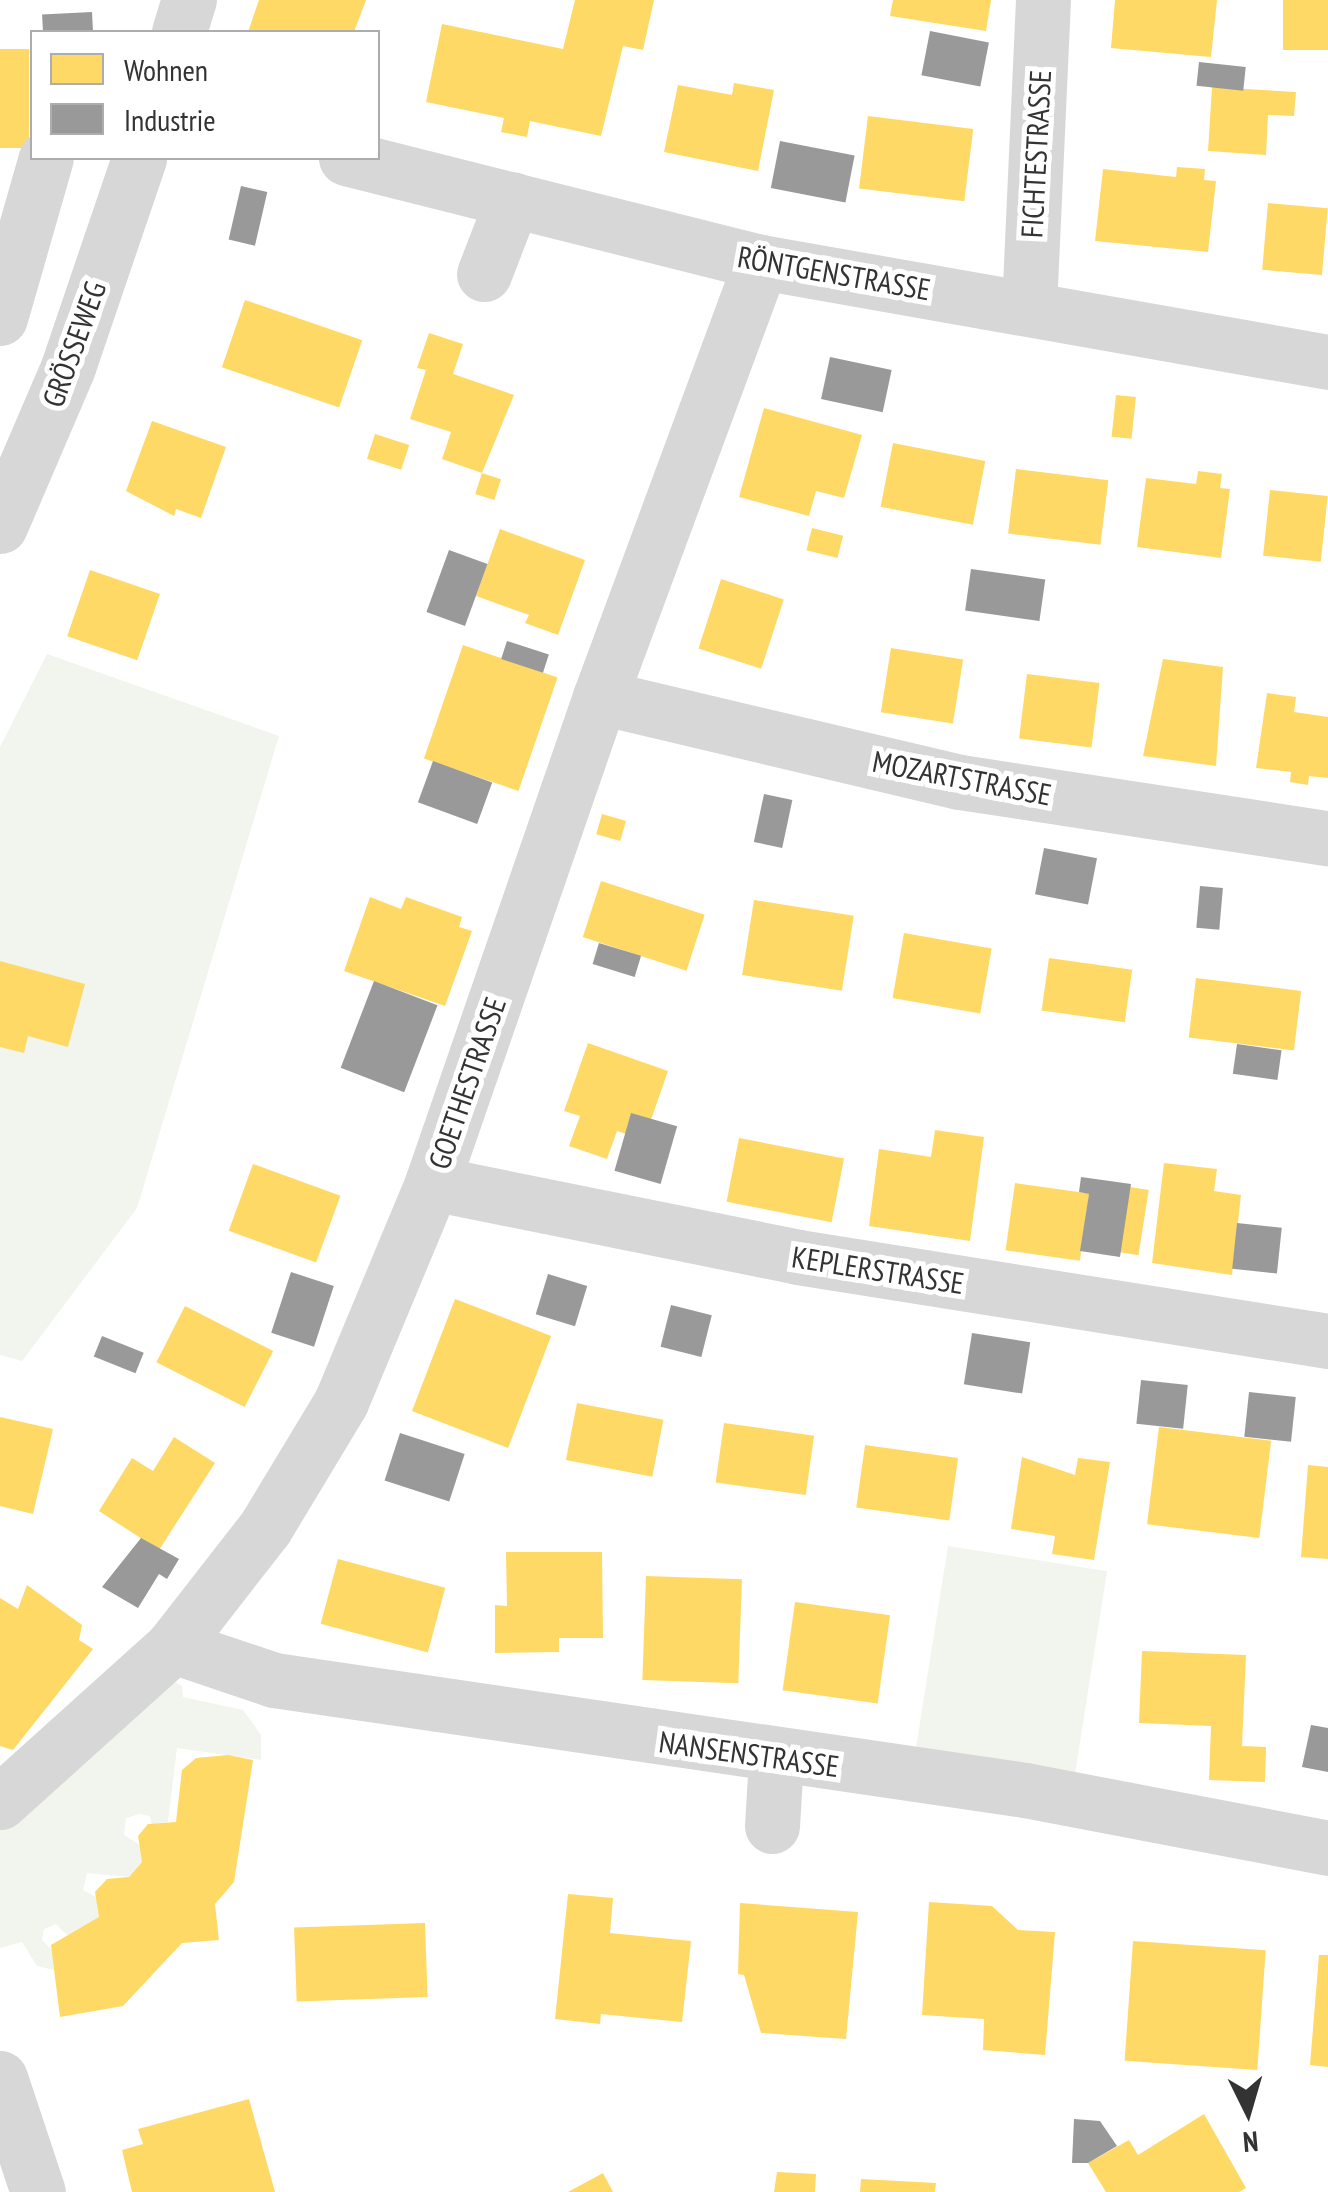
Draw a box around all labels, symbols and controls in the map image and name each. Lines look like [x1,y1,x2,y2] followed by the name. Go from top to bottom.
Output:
[30,30,380,160] legend
[124,50,208,89] text: Wohnen
[1014,69,1058,239] street label: FICHTESTRASSE
[124,100,216,139] text: Industrie
[735,238,933,308] street label: RÖNTGENSTRASSE
[35,276,113,412] street label: GRÖSSEWEG
[870,743,1054,813] street label: MOZARTSTRASSE
[421,992,513,1174] street label: GOETHESTRASSE
[789,1239,967,1301] street label: KEPLERSTRASSE
[657,1724,841,1784] street label: NANSENSTRASSE
[1198,2062,1298,2162] north arrow
[1242,2123,1260,2161] text: N

